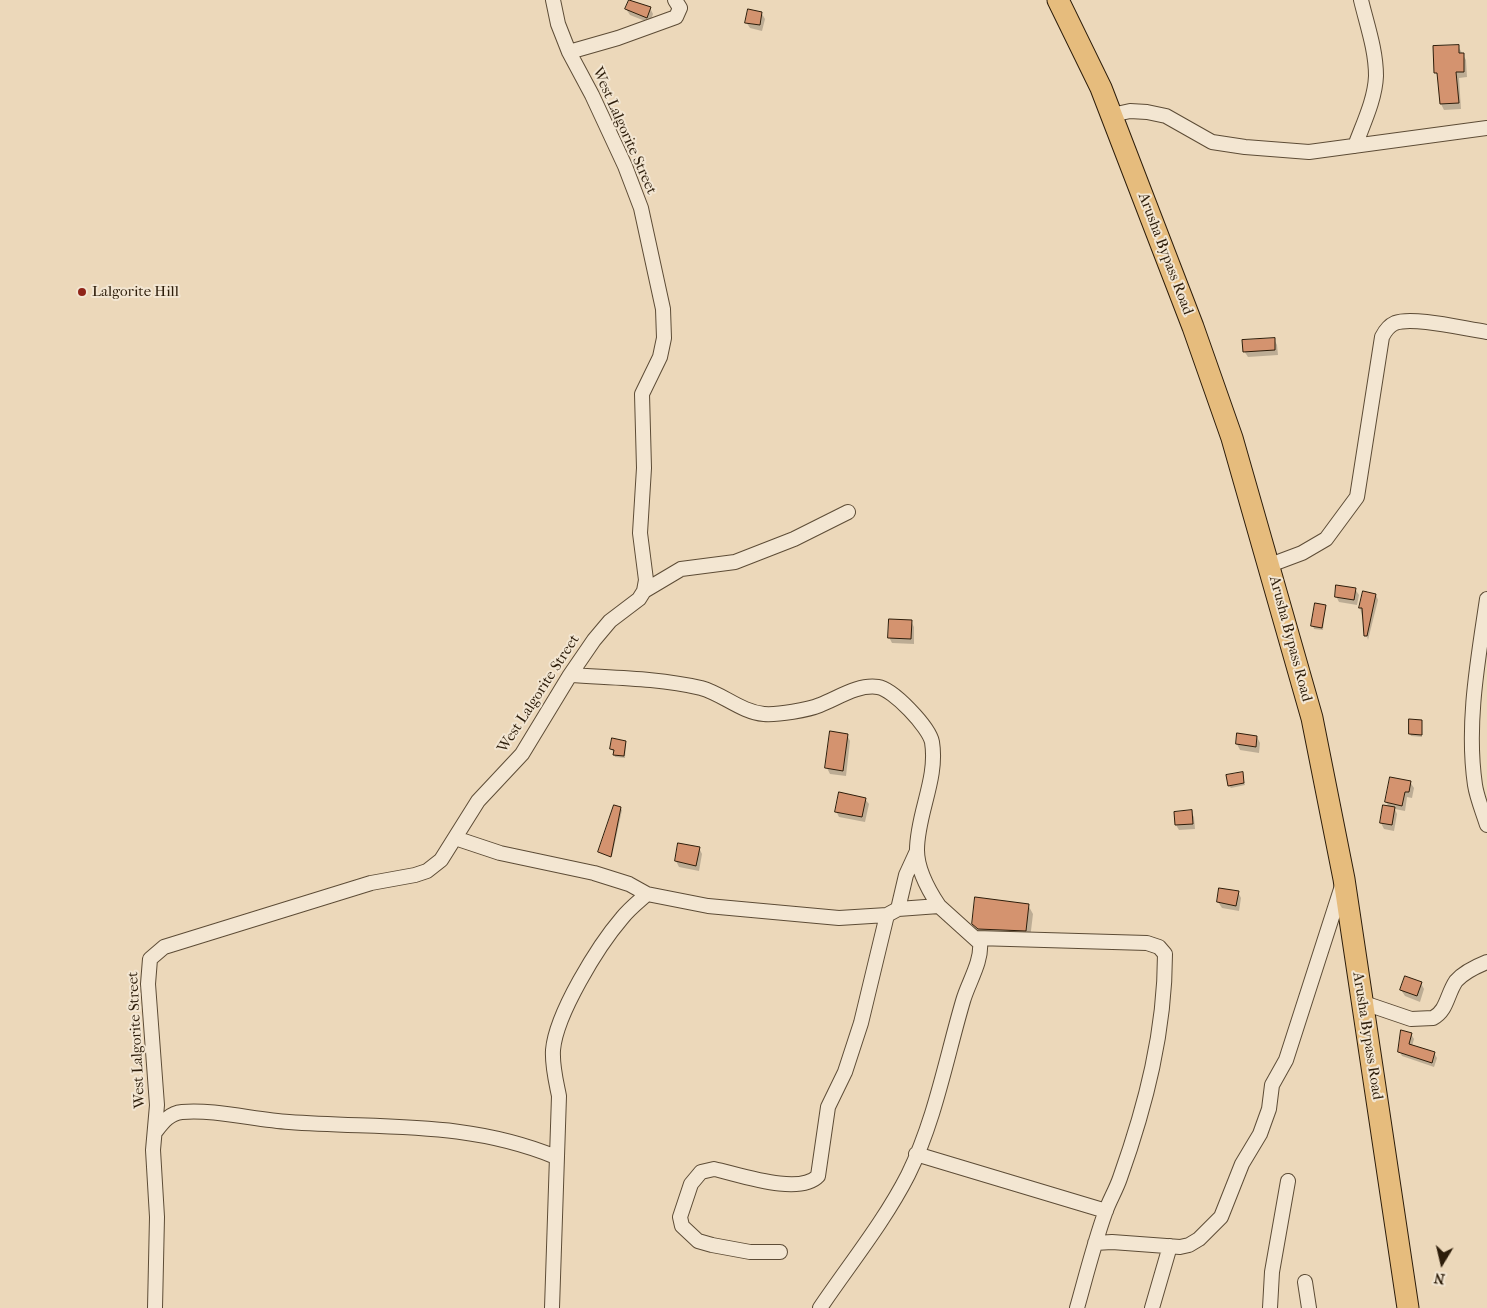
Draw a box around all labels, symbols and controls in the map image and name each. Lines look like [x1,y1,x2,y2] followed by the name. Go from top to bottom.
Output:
[588,65,660,197] street label: West Lalgorite Street
[1133,190,1197,318] street label: Arusha Bypass Road
[92,283,179,301] place label: Lalgorite Hill
[76,286,88,298] marker: Lalgorite Hill
[1265,574,1315,704] street label: Arusha Bypass Road
[494,632,584,756] street label: West Lalgorite Street
[124,971,150,1109] street label: West Lalgorite Street
[1348,971,1386,1101] street label: Arusha Bypass Road
[1417,1238,1467,1288] north arrow
[1433,1269,1446,1288] text: N

